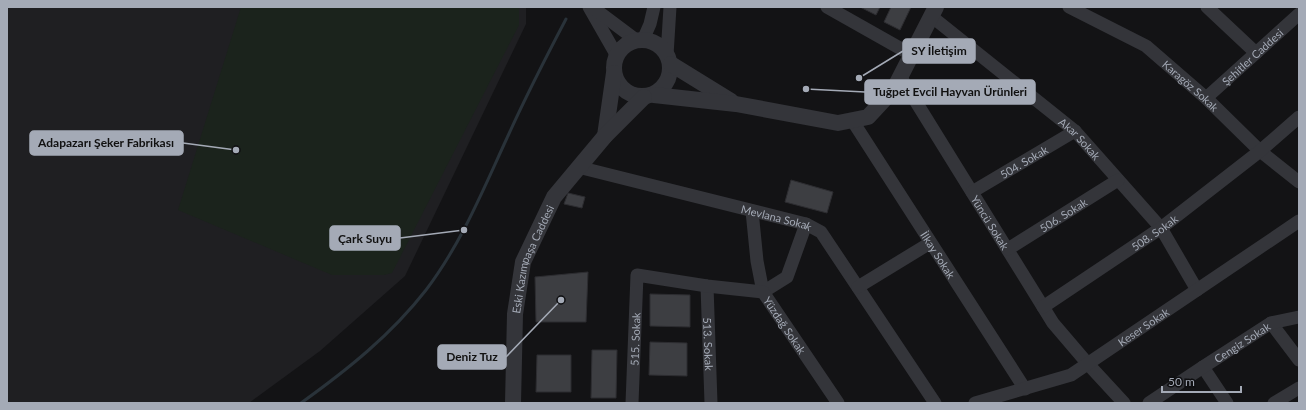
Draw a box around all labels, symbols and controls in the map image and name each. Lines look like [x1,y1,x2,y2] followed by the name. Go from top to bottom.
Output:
[1219,25,1286,87] street label: Şehitler Caddesi
[903,39,975,63] callout: SY İletişim
[911,43,967,58] text: SY İletişim
[1160,57,1222,114] street label: Karagöz Sokak
[865,80,1035,104] callout: Tuğpet Evcil Hayvan Ürünleri
[873,84,1027,99] text: Tuğpet Evcil Hayvan Ürünleri
[1057,115,1104,162] street label: Akar Sokak
[30,131,183,155] callout: Adapazarı Şeker Fabrikası
[37,135,174,150] text: Adapazarı Şeker Fabrikası
[997,142,1050,181] street label: 504. Sokak
[969,193,1012,252] street label: Yüncü Sokak
[1037,195,1090,234] street label: 506. Sokak
[509,202,556,314] street label: Eski Kazımpaşa Caddesi
[740,202,815,233] street label: Mevlana Sokak
[1129,211,1180,253] street label: 508. Sokak
[330,226,400,250] callout: Çark Suyu
[919,229,959,281] street label: İlkay Sokak
[338,231,392,246] text: Çark Suyu
[761,294,809,356] street label: Yüzdağ Sokak
[1115,304,1171,348] street label: Keser Sokak
[627,312,642,366] street label: 515. Sokak
[702,317,716,371] street label: 513. Sokak
[1211,319,1273,365] street label: Cengiz Sokak
[438,345,506,369] callout: Deniz Tuz
[446,349,498,364] text: Deniz Tuz
[1162,368,1241,394] scale bar
[1168,374,1195,389] text: 50 m

